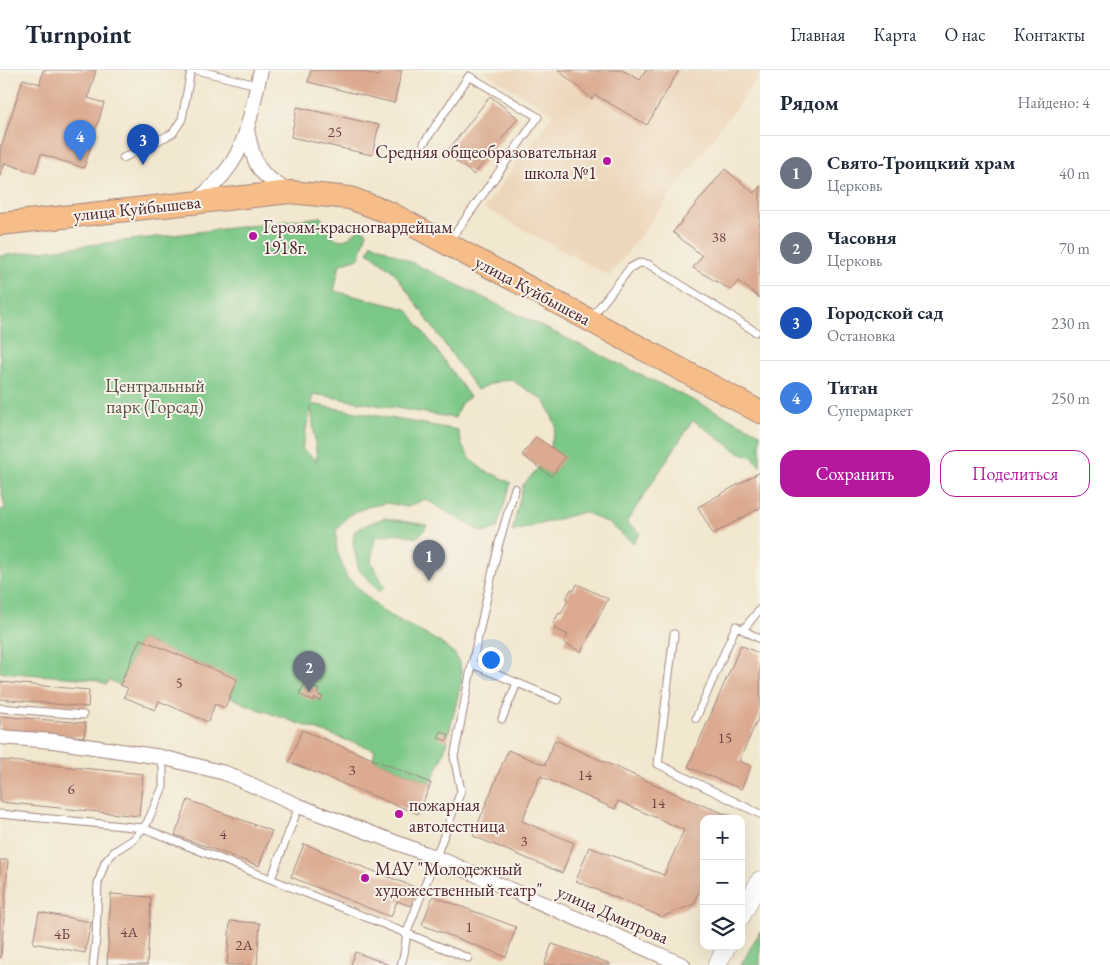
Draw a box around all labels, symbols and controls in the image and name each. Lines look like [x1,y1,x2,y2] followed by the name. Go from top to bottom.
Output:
[25,19,131,50] text: Turnpoint
[791,23,845,46] text: Главная
[873,23,916,46] text: Карта
[944,23,986,46] text: О нас
[1014,23,1085,46] text: Контакты
[780,89,839,116] text: Рядом
[1018,92,1090,113] text: Найдено: 4
[64,120,96,161] pin: 4
[328,122,342,141] house number: 25
[127,124,159,165] pin: 3
[375,140,597,184] place label: Средняя общеобразовательная школа №1
[827,150,1015,175] text: Свято-Троицкий храм
[601,155,613,167] marker: Средняя общеобразовательная школа №1
[792,163,800,184] text: 1
[1059,163,1090,184] text: 40 m
[827,175,882,196] text: Церковь
[72,190,203,226] street label: улица Куйбышева
[263,215,453,259] place label: Героям-красногвардейцам 1918г.
[827,225,897,250] text: Часовня
[712,227,726,246] house number: 38
[247,230,259,242] marker: Героям-красногвардейцам 1918г.
[792,238,800,259] text: 2
[1059,238,1090,259] text: 70 m
[471,250,596,331] street label: улица Куйбышева
[827,250,882,271] text: Церковь
[827,300,943,325] text: Городской сад
[792,313,800,334] text: 3
[1051,313,1090,334] text: 230 m
[827,325,896,346] text: Остановка
[105,374,205,418] park label: Центральный парк (Горсад)
[827,375,878,400] text: Титан
[792,388,800,409] text: 4
[1051,388,1090,409] text: 250 m
[827,400,913,421] text: Супермаркет
[780,450,930,497] button: Сохранить
[940,450,1090,497] button: Поделиться
[413,540,445,581] pin: 1
[478,647,504,673] your location
[293,651,325,692] pin: 2
[175,673,183,692] house number: 5
[718,728,732,747] house number: 15
[348,760,356,779] house number: 3
[578,765,593,784] house number: 14
[67,779,75,798] house number: 6
[409,793,506,837] place label: пожарная автолестница
[651,793,666,812] house number: 14
[393,808,405,820] marker: пожарная автолестница
[700,815,745,950] map controls
[700,815,745,860] button: +
[219,824,227,843] house number: 4
[520,831,528,850] house number: 3
[375,857,542,901] place label: МАУ "Молодежный художественный театр"
[700,860,745,905] button: −
[359,872,371,884] marker: МАУ "Молодежный художественный театр"
[554,879,673,949] street label: улица Дмитрова
[700,905,745,950] button: layers
[465,917,473,936] house number: 1
[120,922,138,941] house number: 4А
[54,924,70,943] house number: 4Б
[235,935,253,954] house number: 2А

